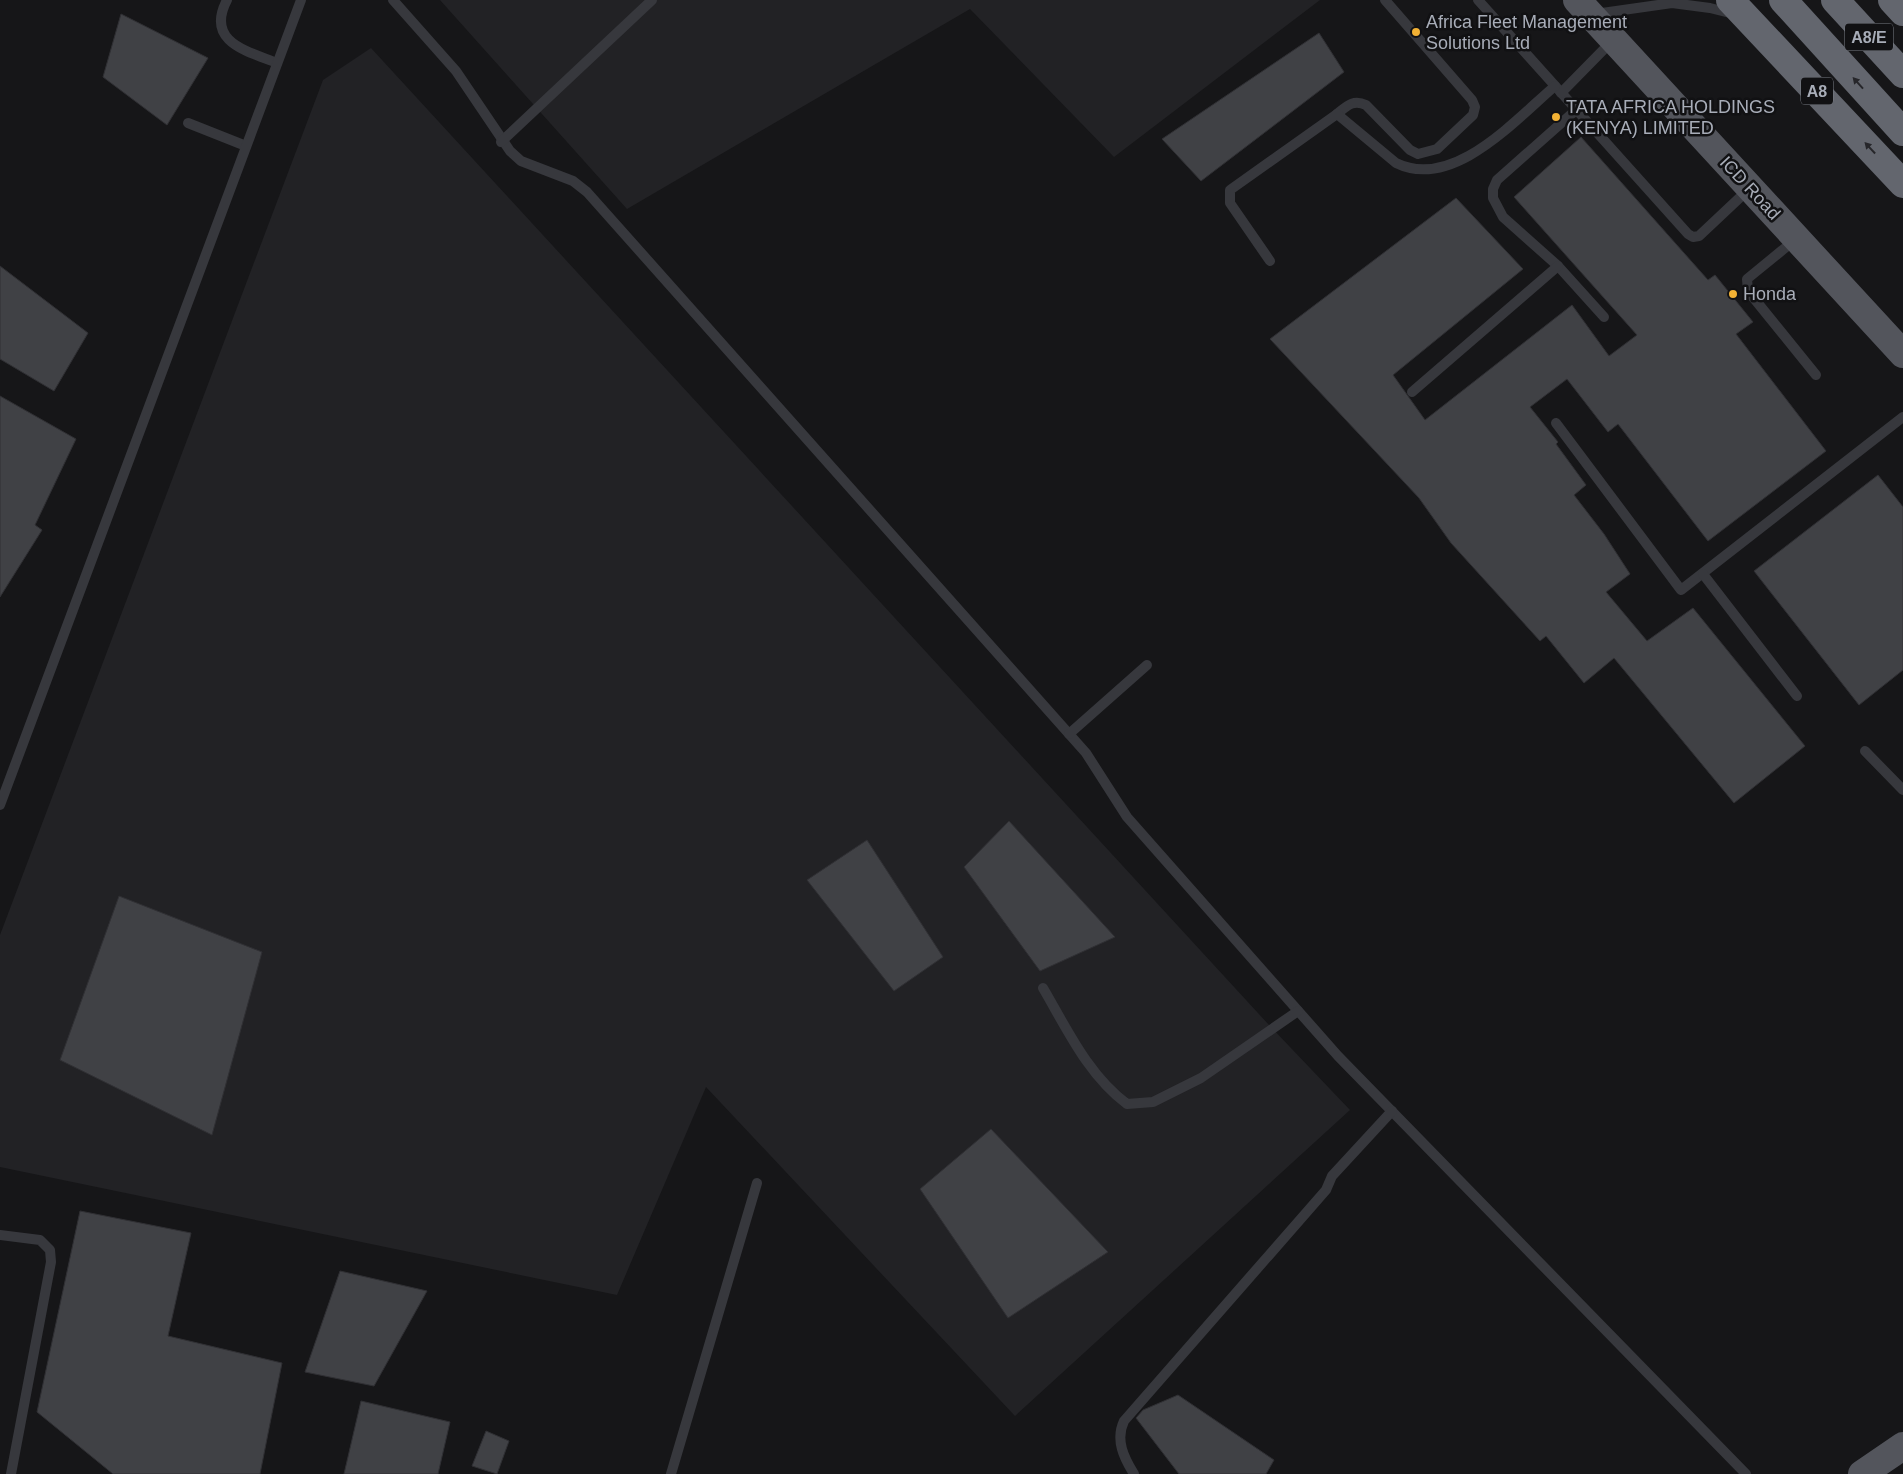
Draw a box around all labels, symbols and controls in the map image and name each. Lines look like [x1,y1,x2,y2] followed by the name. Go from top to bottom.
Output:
[1426,12,1627,53] place label: Africa Fleet Management Solutions Ltd
[1845,24,1893,51] road number: A8/E
[1410,26,1422,38] marker: Africa Fleet Management Solutions Ltd
[1852,77,1864,89] one-way arrow
[1801,78,1833,104] road number: A8
[1566,97,1775,138] place label: TATA AFRICA HOLDINGS (KENYA) LIMITED
[1550,111,1562,123] marker: TATA AFRICA HOLDINGS (KENYA) LIMITED
[1864,143,1876,155] one-way arrow
[1716,152,1784,224] street label: ICD Road
[1743,284,1797,304] place label: Honda
[1727,288,1739,300] marker: Honda

